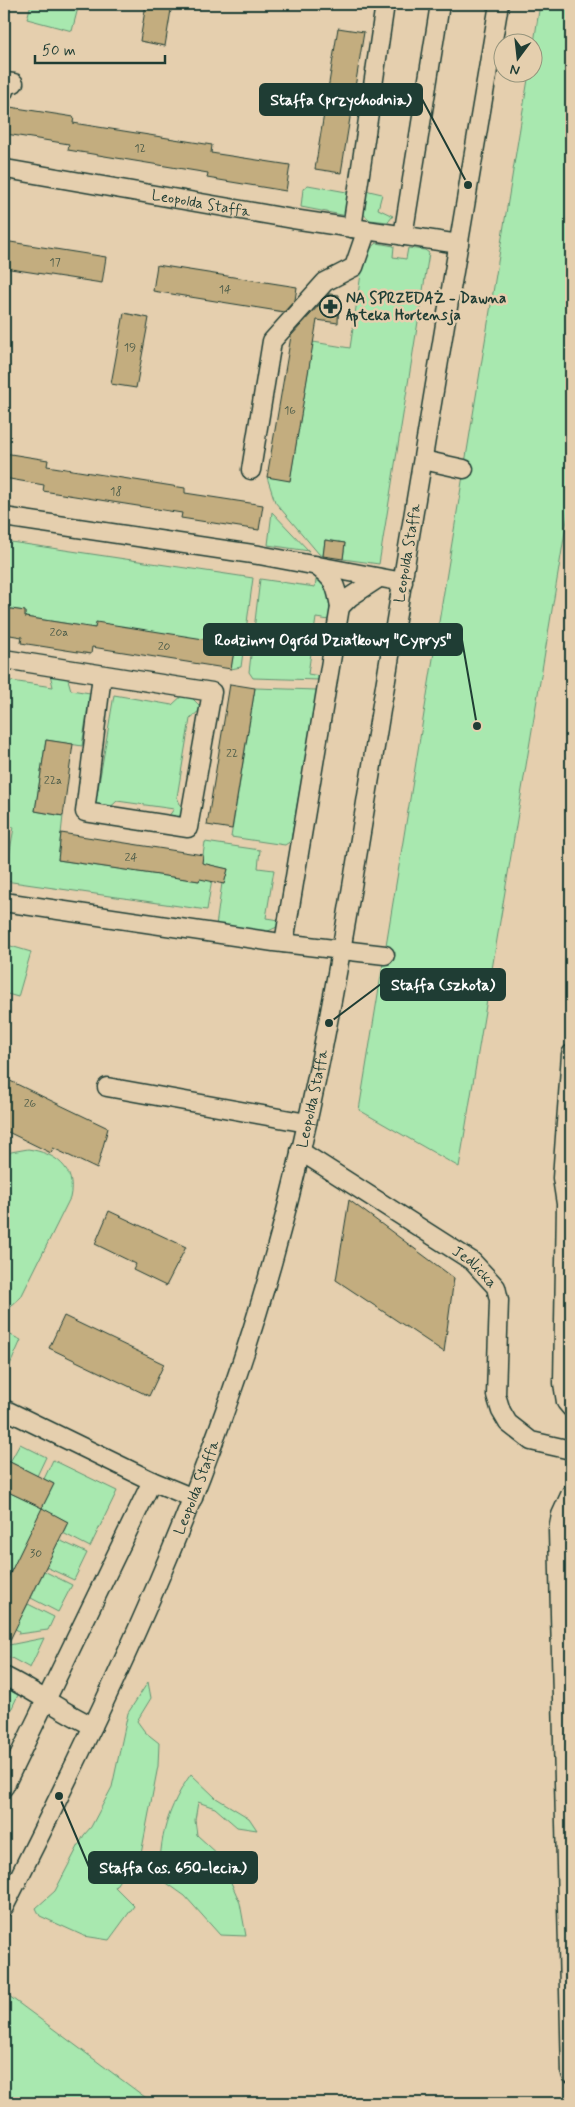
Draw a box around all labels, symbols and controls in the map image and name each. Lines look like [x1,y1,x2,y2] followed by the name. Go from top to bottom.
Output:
[35,32,165,64] scale bar
[492,32,542,82] north arrow
[42,41,76,61] text: 50 m
[508,60,522,79] text: N
[260,84,422,115] callout: Staffa (przychodnia)
[270,90,412,111] text: Staffa (przychodnia)
[134,141,146,157] house number: 12
[150,186,253,223] street label: Leopolda Staffa
[49,255,61,271] house number: 17
[219,282,231,298] house number: 14
[346,289,506,327] place label: NA SPRZEDAŻ - Dawna Apteka Hortensja
[318,295,342,319] pharmacy icon: NA SPRZEDAŻ - Dawna Apteka Hortensja
[124,340,136,356] house number: 19
[284,403,296,419] house number: 16
[110,484,122,500] house number: 18
[390,501,426,604] street label: Leopolda Staffa
[204,624,462,655] callout: Rodzinny Ogród Działkowy "Cyprys"
[50,625,68,641] house number: 20a
[214,630,452,652] text: Rodzinny Ogród Działkowy "Cyprys"
[158,639,171,655] house number: 20
[226,746,238,762] house number: 22
[44,773,62,789] house number: 22a
[124,850,138,866] house number: 24
[381,969,505,1000] callout: Staffa (szkoła)
[391,975,495,996] text: Staffa (szkoła)
[293,1047,334,1150] street label: Leopolda Staffa
[24,1096,37,1112] house number: 26
[448,1242,501,1293] street label: Jedlicka
[170,1436,225,1538] street label: Leopolda Staffa
[30,1546,42,1562] house number: 30
[89,1852,257,1883] callout: Staffa (os. 650-lecia)
[99,1858,247,1879] text: Staffa (os. 650-lecia)

